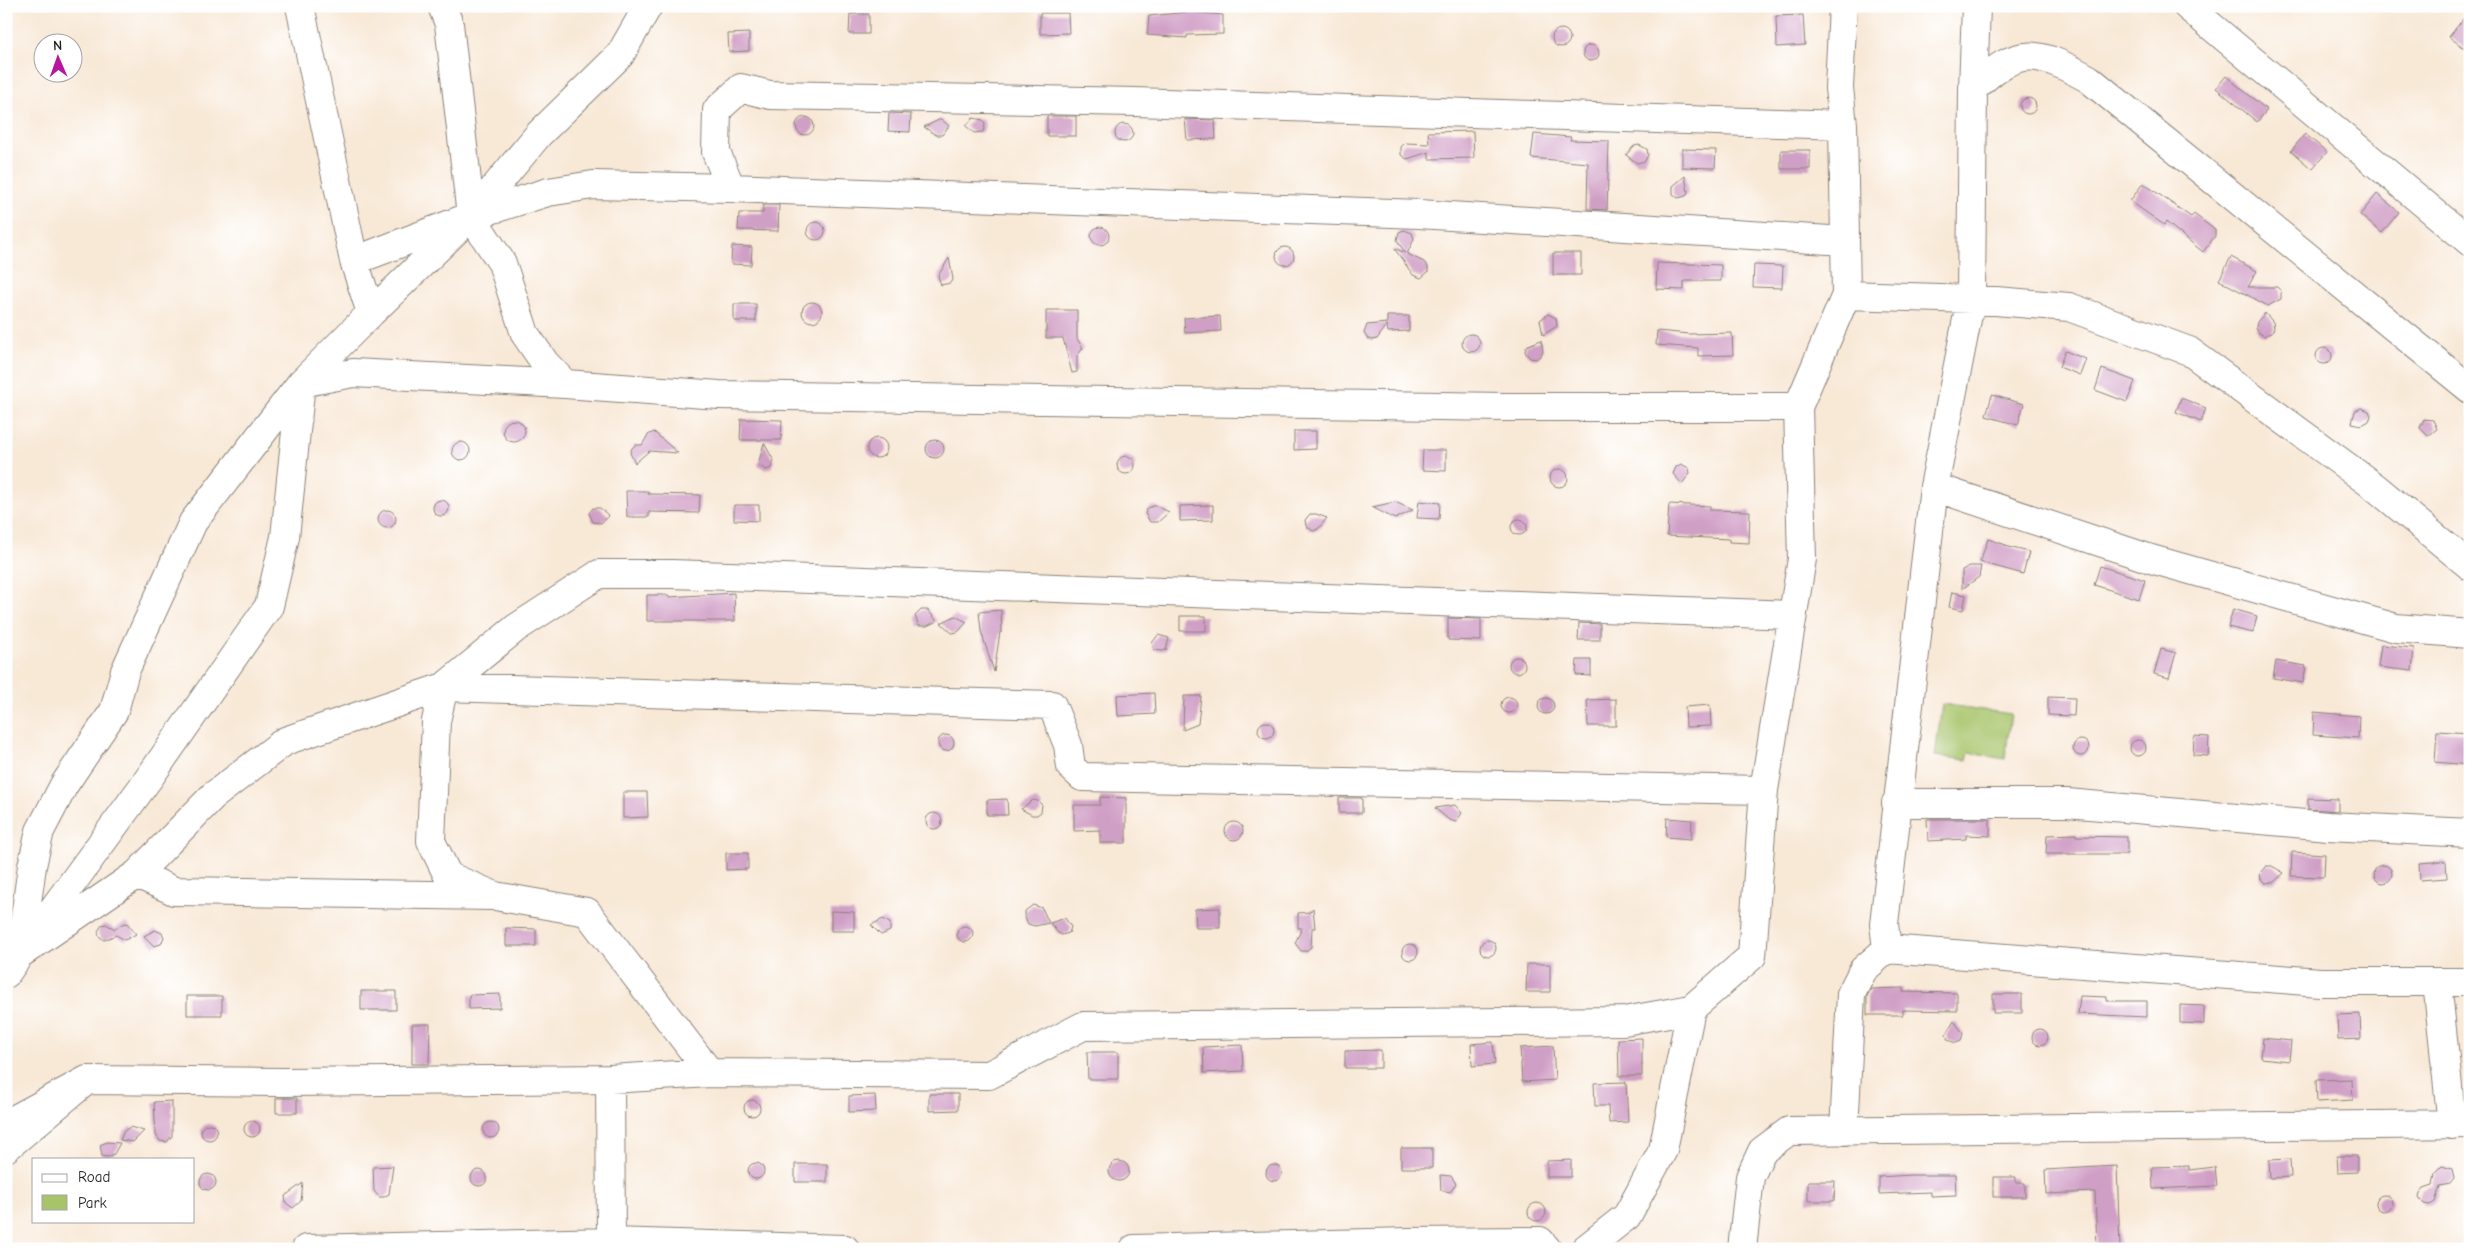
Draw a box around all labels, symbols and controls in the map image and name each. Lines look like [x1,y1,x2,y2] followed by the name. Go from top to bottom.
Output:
[32,32,82,82] north arrow
[53,37,62,54] text: N
[32,1158,195,1222] legend
[78,1168,110,1186] text: Road
[78,1194,107,1212] text: Park

